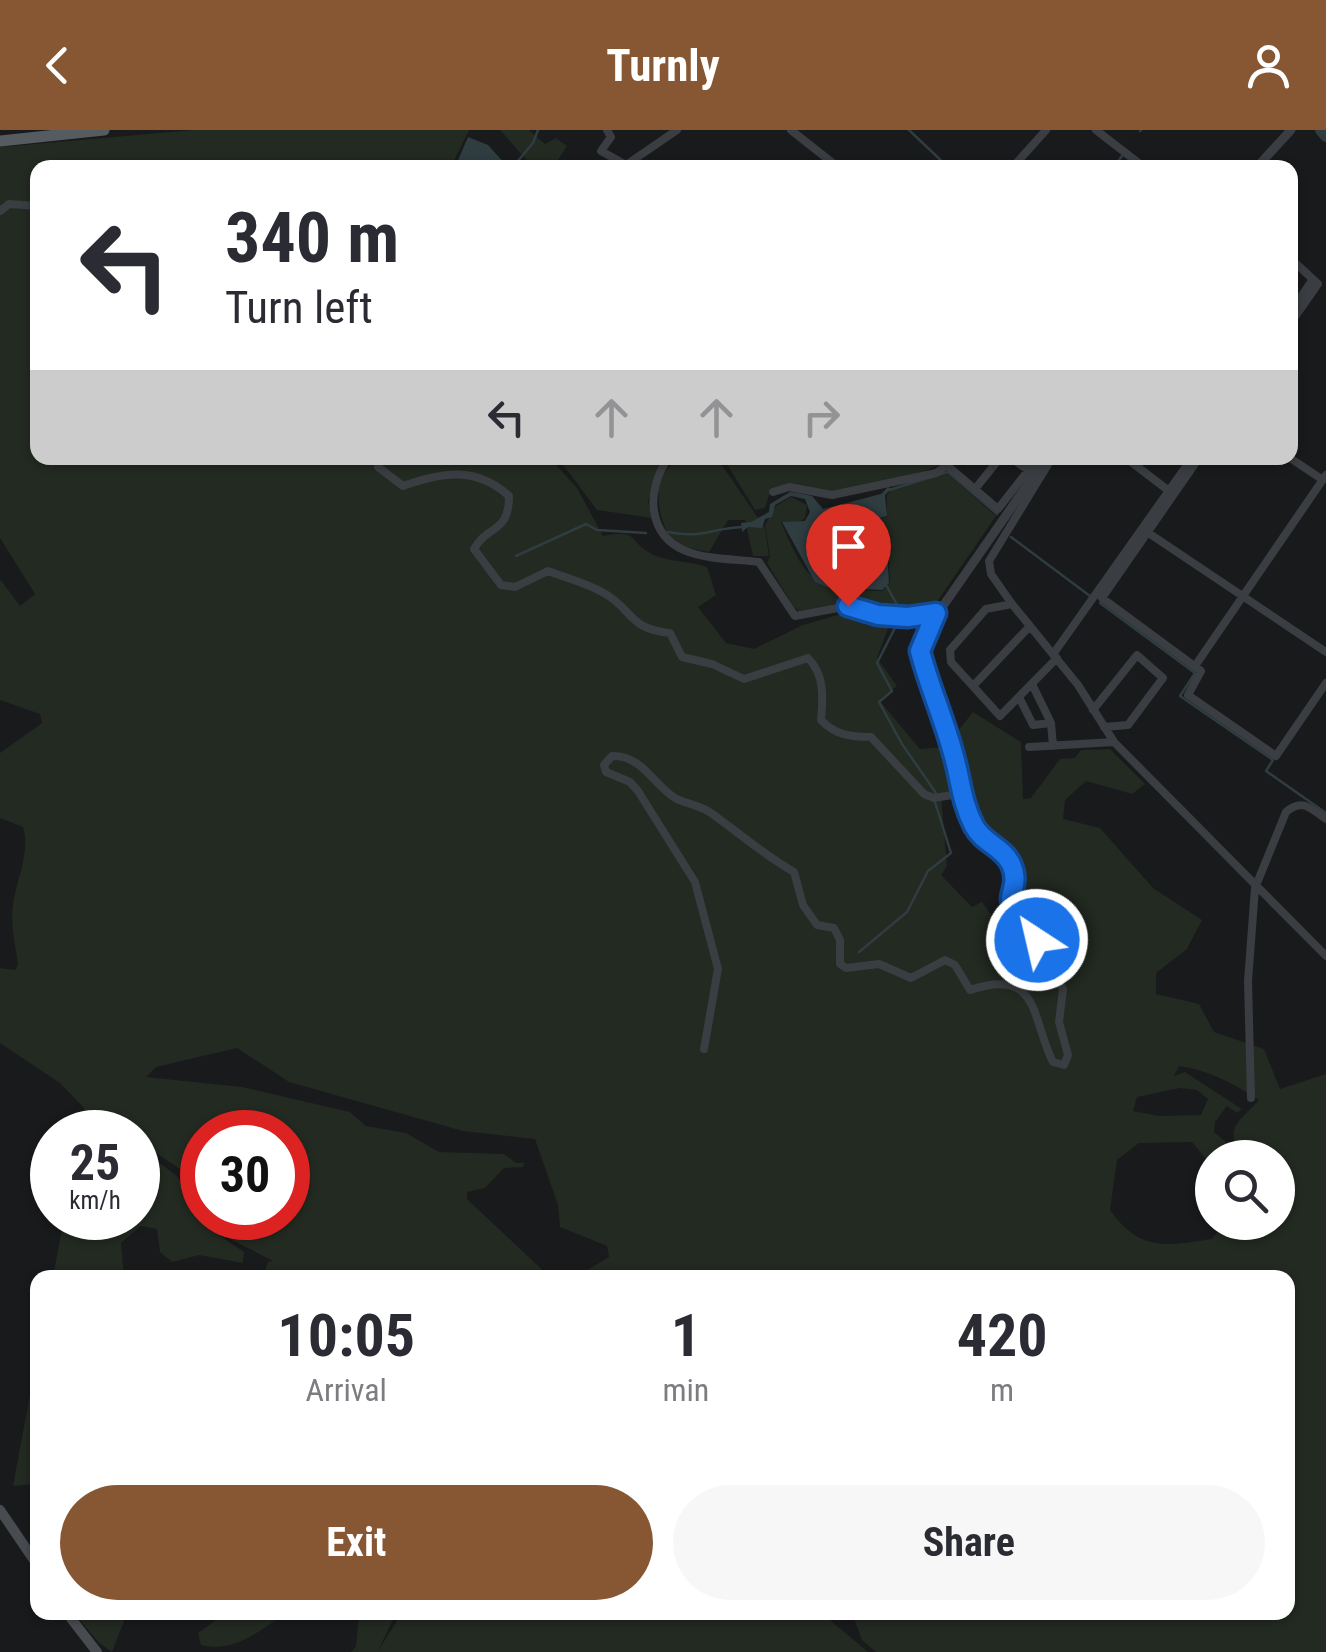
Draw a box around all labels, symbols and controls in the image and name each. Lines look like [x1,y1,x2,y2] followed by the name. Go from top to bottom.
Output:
[30,38,85,93] icon: back
[1241,38,1296,93] icon: person
[606,39,720,92] text: Turnly
[225,197,399,279] text: 340 m
[60,200,190,330] icon: left
[225,281,373,334] text: Turn left
[479,390,534,445] icon: left
[584,390,639,445] icon: ahead
[689,390,744,445] icon: ahead
[794,390,849,445] icon: right
[806,504,891,607] pin
[821,519,876,574] icon: arrive
[985,888,1089,992] position arrow
[180,1110,310,1240] speed limit sign: 30
[70,1134,120,1192] text: 25
[1195,1140,1295,1240] map controls
[1195,1140,1295,1240] button: search
[69,1186,121,1215] text: km/h
[277,1300,415,1371] text: 10:05
[671,1300,701,1371] text: 1
[957,1300,1048,1371] text: 420
[305,1371,387,1409] text: Arrival
[662,1371,709,1409] text: min
[990,1371,1014,1409] text: m
[60,1485,653,1600] button: Exit
[673,1485,1265,1600] button: Share

